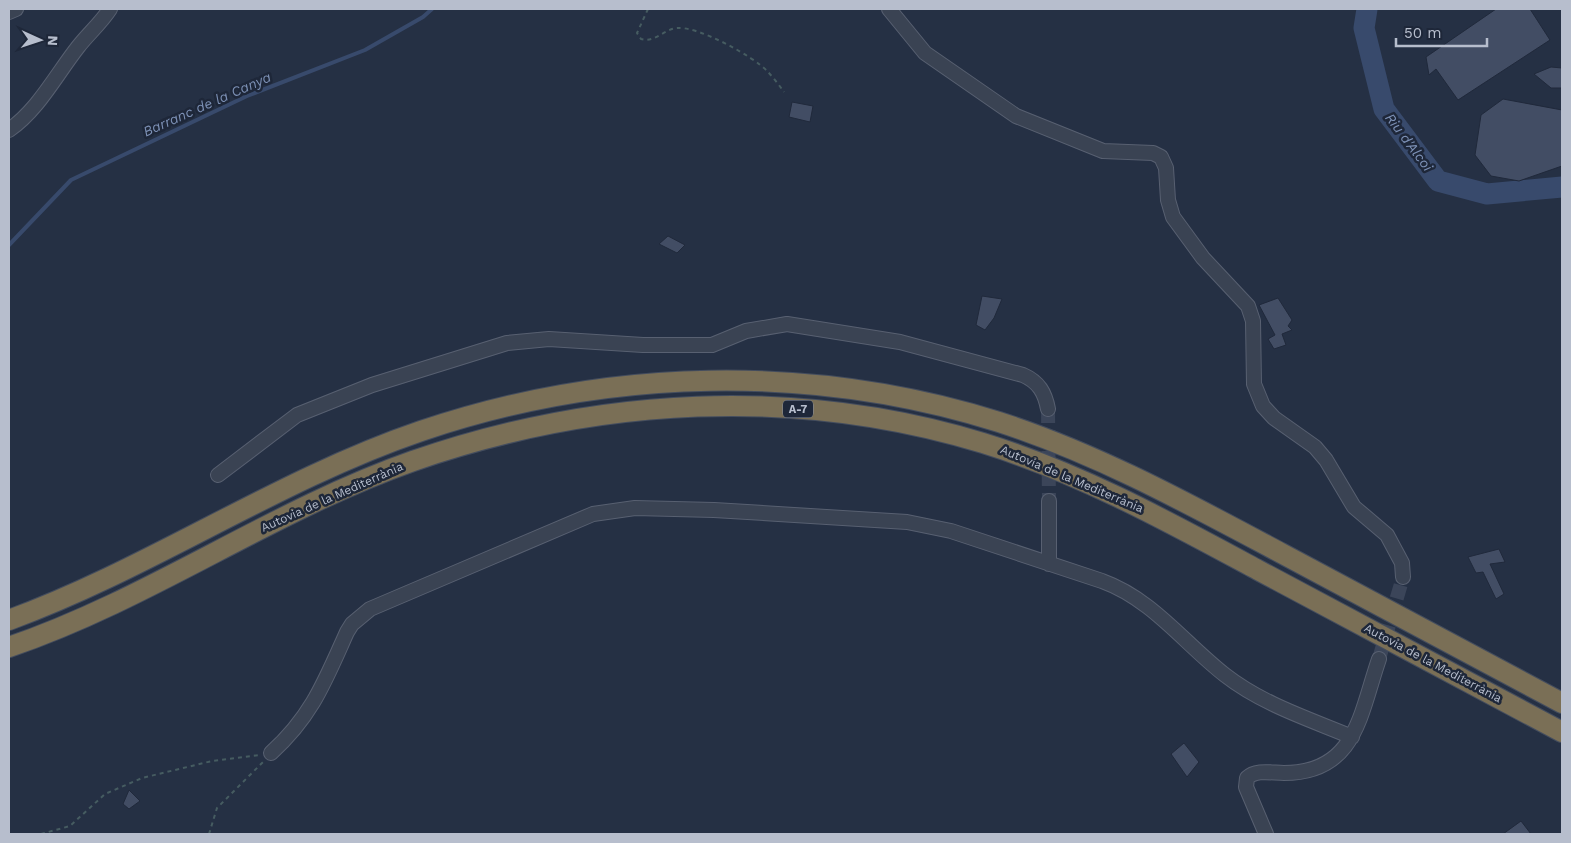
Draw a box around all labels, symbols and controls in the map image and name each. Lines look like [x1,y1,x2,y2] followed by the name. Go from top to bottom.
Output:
[15,15,65,65] north arrow
[1396,15,1487,47] scale bar
[1404,24,1441,42] text: 50 m
[45,35,61,46] text: N
[141,68,274,139] water label: Barranc de la Canya
[1382,110,1436,174] water label: Riu d'Alcoi
[783,400,813,418] road number: A-7
[998,442,1146,516] street label: Autovia de la Mediterrània
[259,459,405,535] street label: Autovia de la Mediterrània
[1362,621,1504,705] street label: Autovia de la Mediterrània

